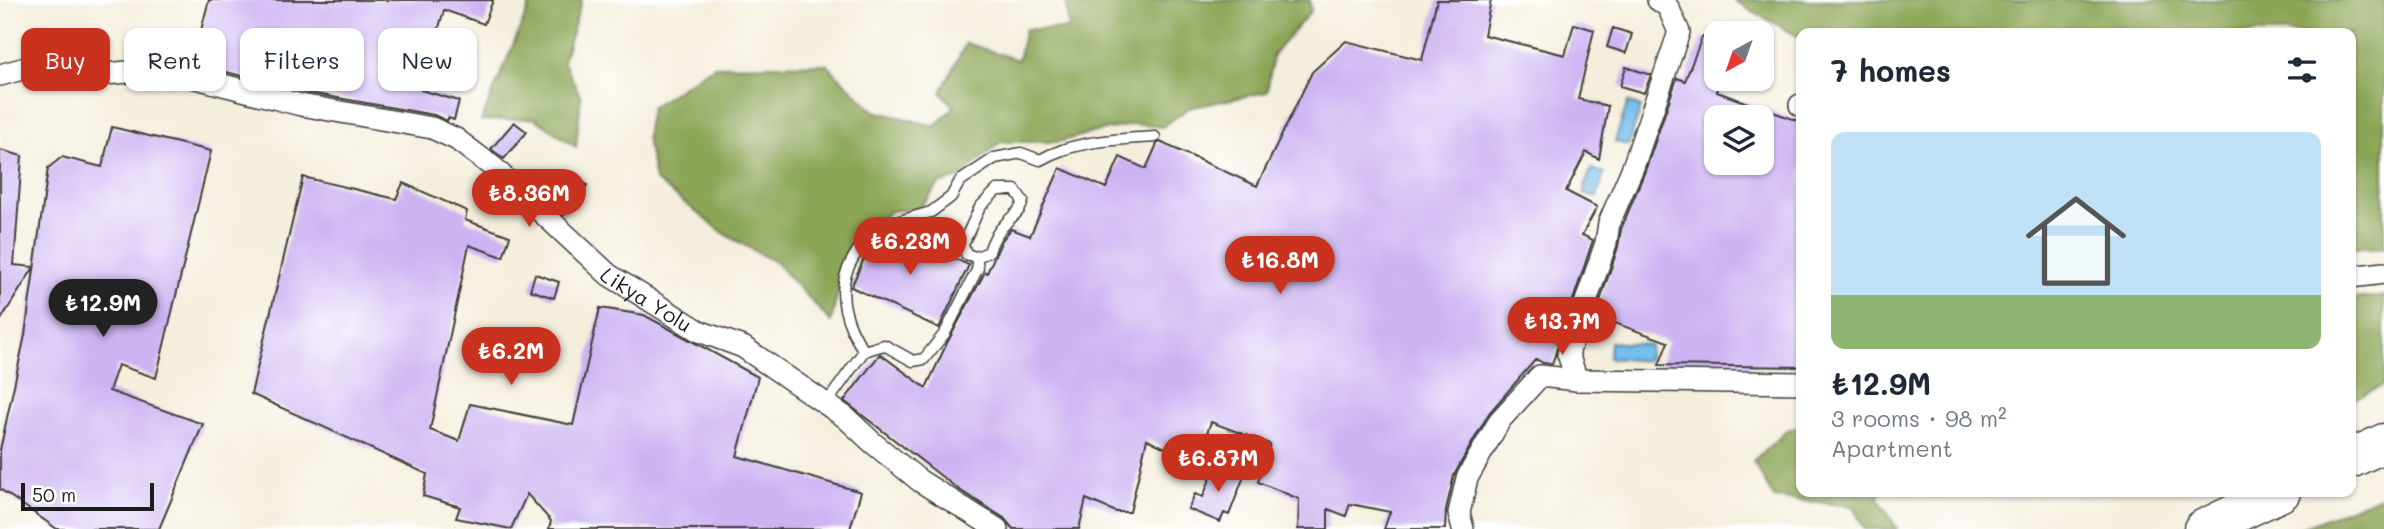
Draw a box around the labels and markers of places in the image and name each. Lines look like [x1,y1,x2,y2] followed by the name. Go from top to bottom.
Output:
[472,170,586,229] pin: ₺8.36M
[853,218,967,277] pin: ₺6.23M
[1223,236,1337,296] pin: ₺16.8M
[46,280,160,339] pin: ₺12.9M
[1505,298,1619,357] pin: ₺13.7M
[462,328,560,387] pin: ₺6.2M
[1161,434,1275,494] pin: ₺6.87M

